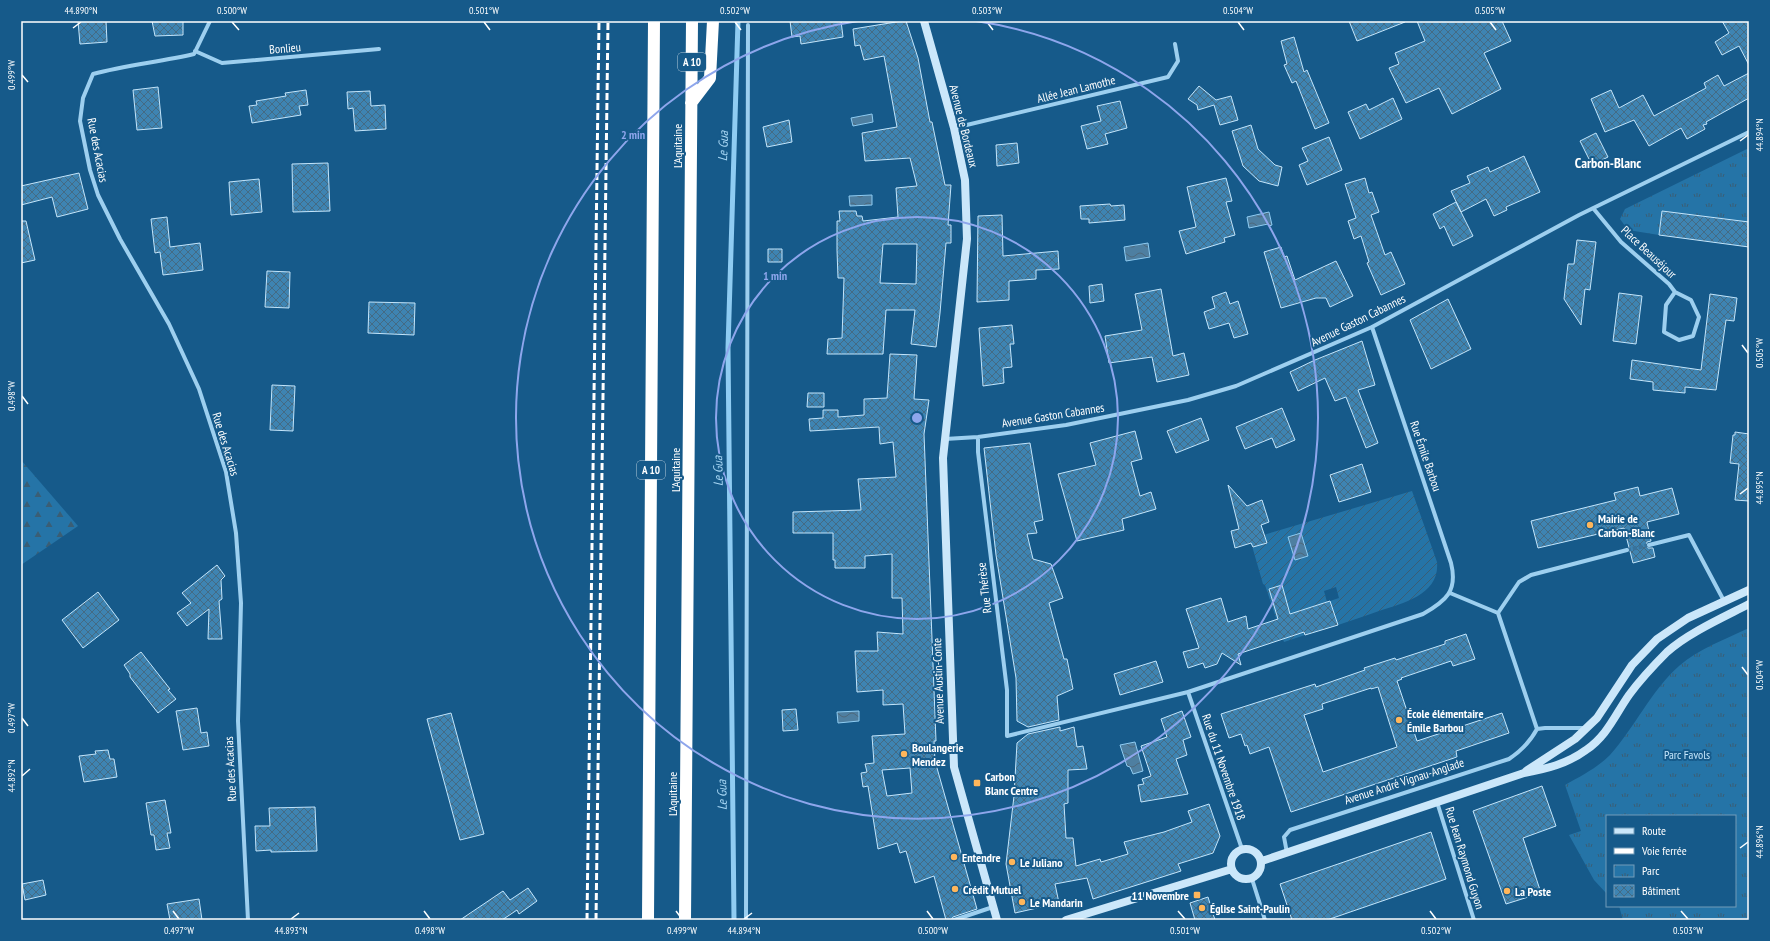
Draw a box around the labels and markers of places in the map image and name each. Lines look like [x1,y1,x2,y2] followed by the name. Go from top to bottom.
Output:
[910,411,924,425] centre of rings
[1598,511,1656,540] place label: Mairie de Carbon-Blanc
[1585,520,1595,530] marker: Mairie de Carbon-Blanc
[1407,706,1484,735] place label: École élémentaire Émile Barbou
[1394,715,1404,725] marker: École élémentaire Émile Barbou
[912,740,964,769] place label: Boulangerie Mendez
[899,749,909,759] marker: Boulangerie Mendez
[985,769,1038,798] place label: Carbon Blanc Centre
[972,778,982,788] marker: Carbon Blanc Centre
[962,850,1001,865] place label: Entendre
[949,852,959,862] marker: Entendre
[1020,855,1063,870] place label: Le Juliano
[1007,857,1017,867] marker: Le Juliano
[963,882,1021,897] place label: Crédit Mutuel
[950,884,960,894] marker: Crédit Mutuel
[1515,884,1551,899] place label: La Poste
[1502,886,1512,896] marker: La Poste
[1132,888,1189,903] place label: 11 Novembre
[1192,890,1202,900] marker: 11 Novembre
[1030,895,1083,910] place label: Le Mandarin
[1017,897,1027,907] marker: Le Mandarin
[1210,901,1290,916] place label: Église Saint-Paulin
[1197,903,1207,913] marker: Église Saint-Paulin

